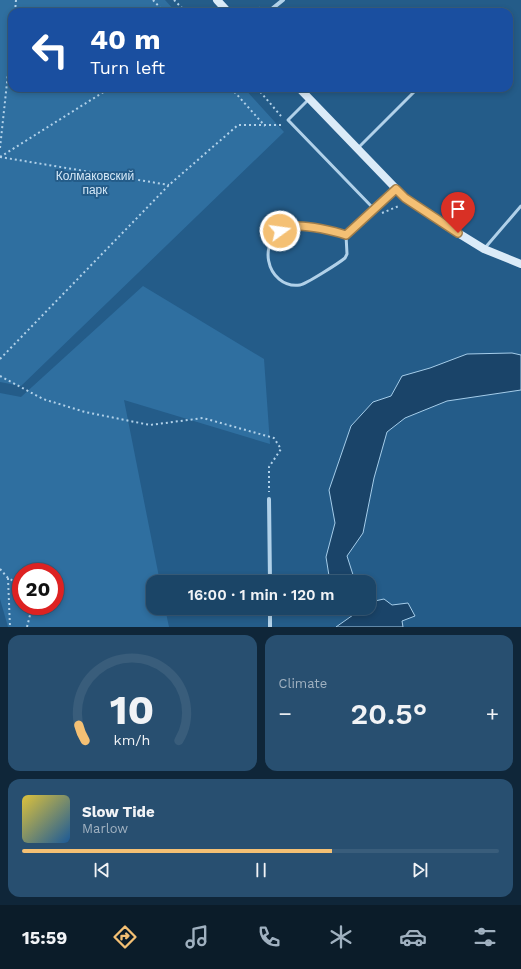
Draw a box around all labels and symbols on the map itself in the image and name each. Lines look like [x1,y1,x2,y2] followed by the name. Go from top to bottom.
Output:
[56,169,134,197] park label: Колмаковский парк
[441,192,475,233] pin
[259,210,301,252] position arrow
[12,563,64,615] speed limit sign: 20

